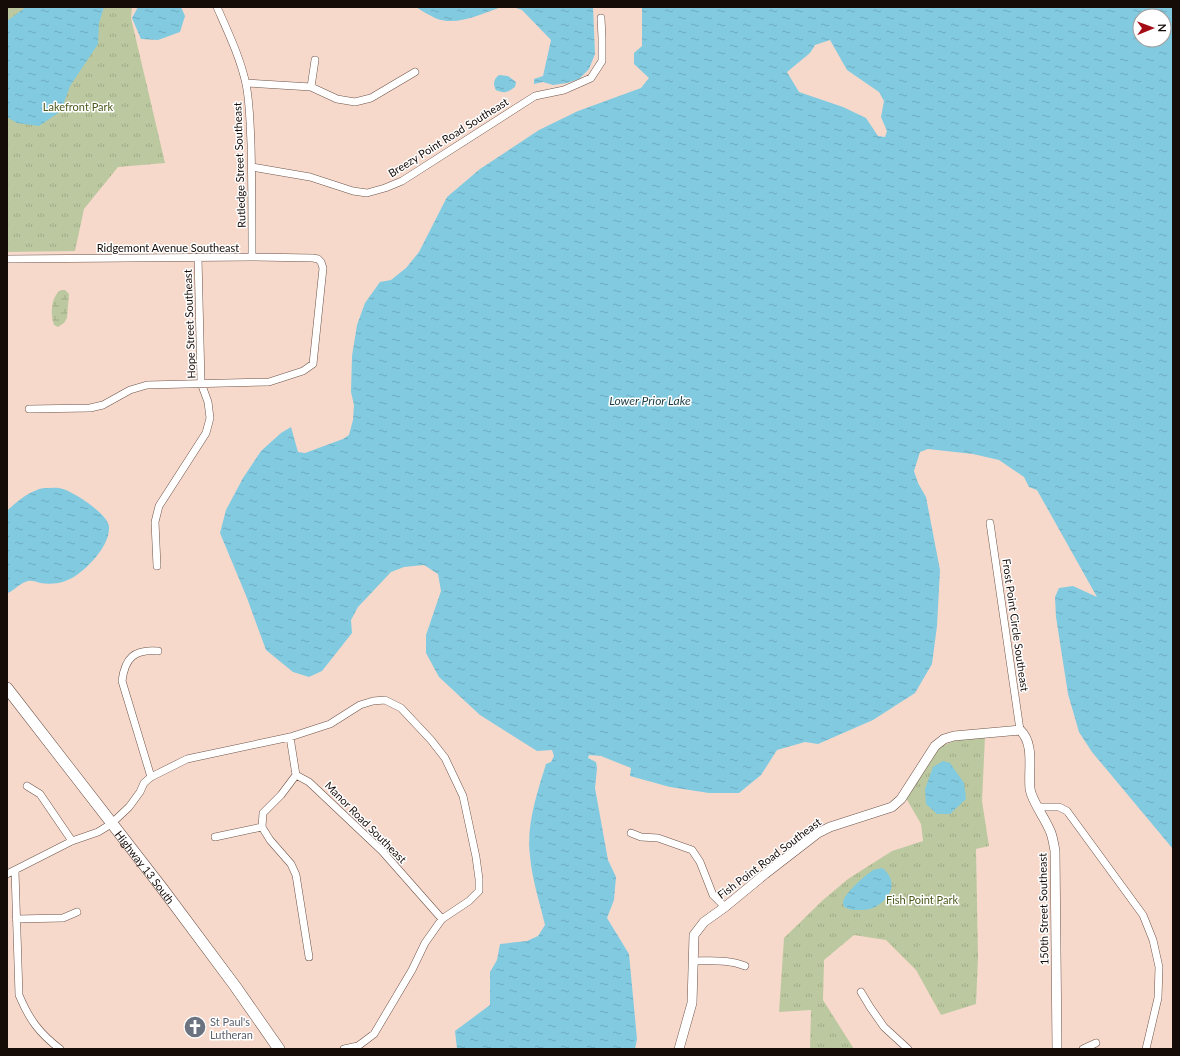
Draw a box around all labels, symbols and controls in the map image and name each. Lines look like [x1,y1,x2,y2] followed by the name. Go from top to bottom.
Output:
[1132,8,1172,48] north arrow
[1156,23,1169,32] text: N
[386,95,511,179] street label: Breezy Point Road Southeast
[43,100,114,113] park label: Lakefront Park
[230,102,248,228] street label: Rutledge Street Southeast
[97,241,239,254] street label: Ridgemont Avenue Southeast
[181,269,197,379] street label: Hope Street Southeast
[609,393,691,408] water label: Lower Prior Lake
[1000,558,1032,692] street label: Frost Point Circle Southeast
[322,778,410,866] street label: Manor Road Southeast
[715,815,823,901] street label: Fish Point Road Southeast
[113,827,178,906] street label: Highway 13 South
[1036,853,1050,965] street label: 150th Street Southeast
[886,893,958,906] park label: Fish Point Park
[182,1014,208,1040] church icon: St Paul's Lutheran
[210,1015,253,1041] place label: St Paul's Lutheran

